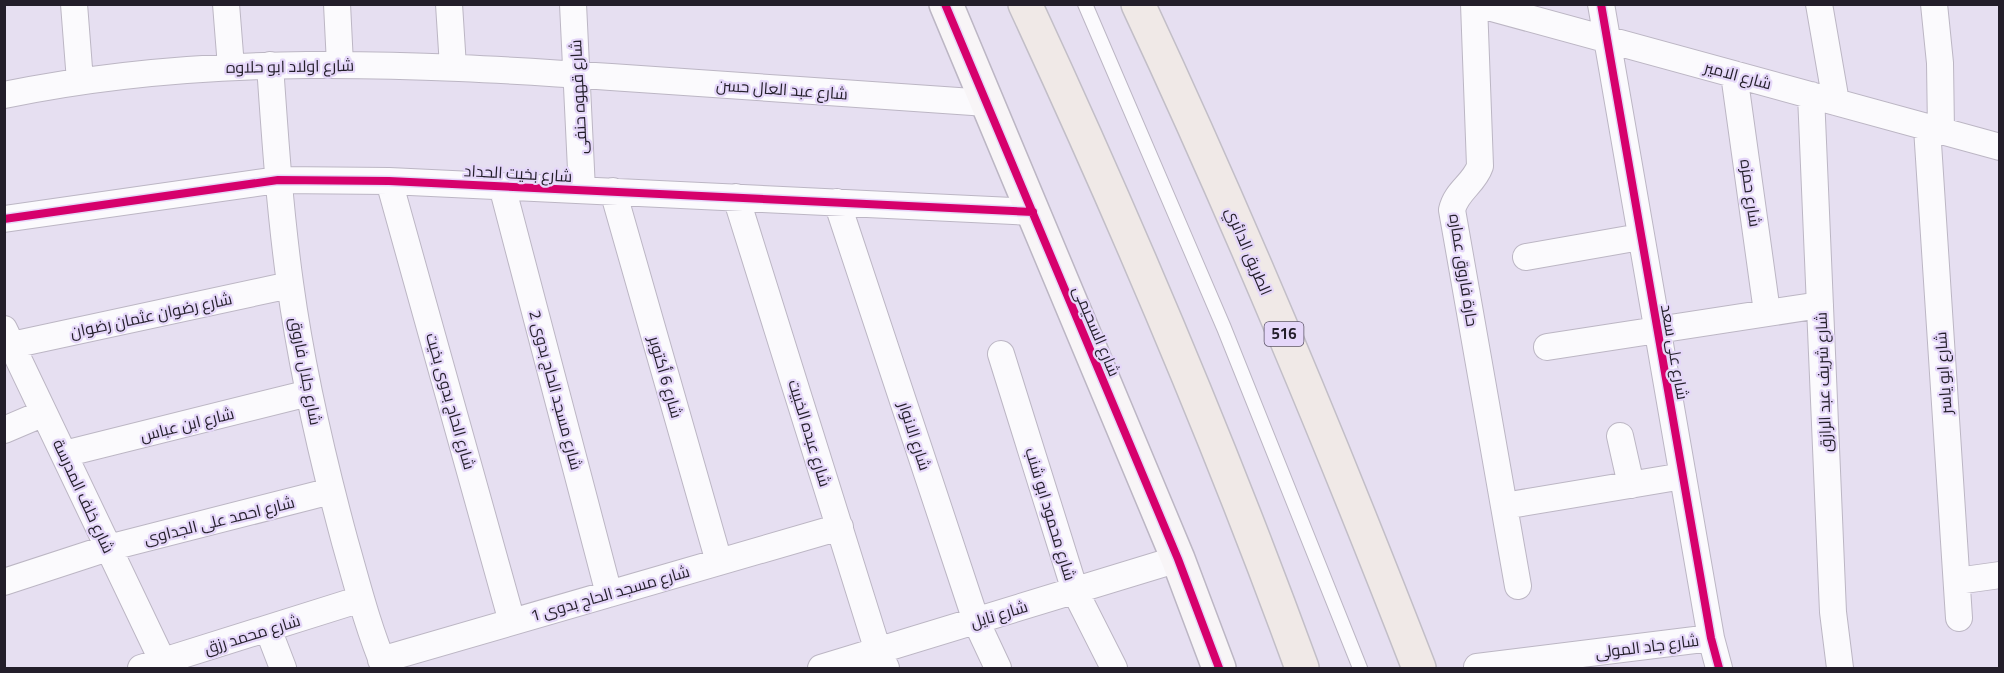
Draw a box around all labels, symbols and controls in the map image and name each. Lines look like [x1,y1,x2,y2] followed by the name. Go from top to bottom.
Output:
[560,39,596,155] street label: شارع قهوه حنفى
[226,50,354,82] street label: شارع اولاد ابو حلاوه
[1700,51,1775,98] street label: شارع الامير
[715,69,849,109] street label: شارع عبد العال حسن
[463,155,573,191] street label: شارع بخيت الحداد
[1731,157,1771,229] street label: شارع حمزه
[1217,202,1281,300] street label: الطريق الدائري
[1440,211,1488,329] street label: حارة فاروق عماره
[1064,281,1130,381] street label: شارع السحيمى
[67,283,235,347] street label: شارع رضوان عثمان رضوان
[1652,302,1698,402] street label: شارع على سعد
[520,307,592,473] street label: شارع مسجد الحاج بدوى 2
[1806,311,1840,453] street label: شارع شريف عبد الرازق
[281,314,331,428] street label: شارع جلال فاروق
[1264,322,1304,346] road number: 516
[417,329,485,473] street label: شارع الحاج بدوى بخيت
[640,331,692,422] street label: شارع 6 أكتوبر
[1925,331,1961,416] street label: شارع ابو ياسر
[779,376,841,490] street label: شارع عبده الخبيت
[889,397,940,474] street label: شارع الانوار
[137,398,237,450] street label: شارع ابن عباس
[44,434,124,558] street label: شارع خلف المدرسة
[1016,444,1086,584] street label: شارع محمود ابو شنب
[140,487,298,553] street label: شارع احمد على الجداوى
[527,556,693,630] street label: شارع مسجد الحاج بدوى 1
[966,591,1032,637] street label: شارع نايل
[200,605,304,663] street label: شارع محمد رزق
[1593,625,1701,667] street label: شارع جاد المولى

